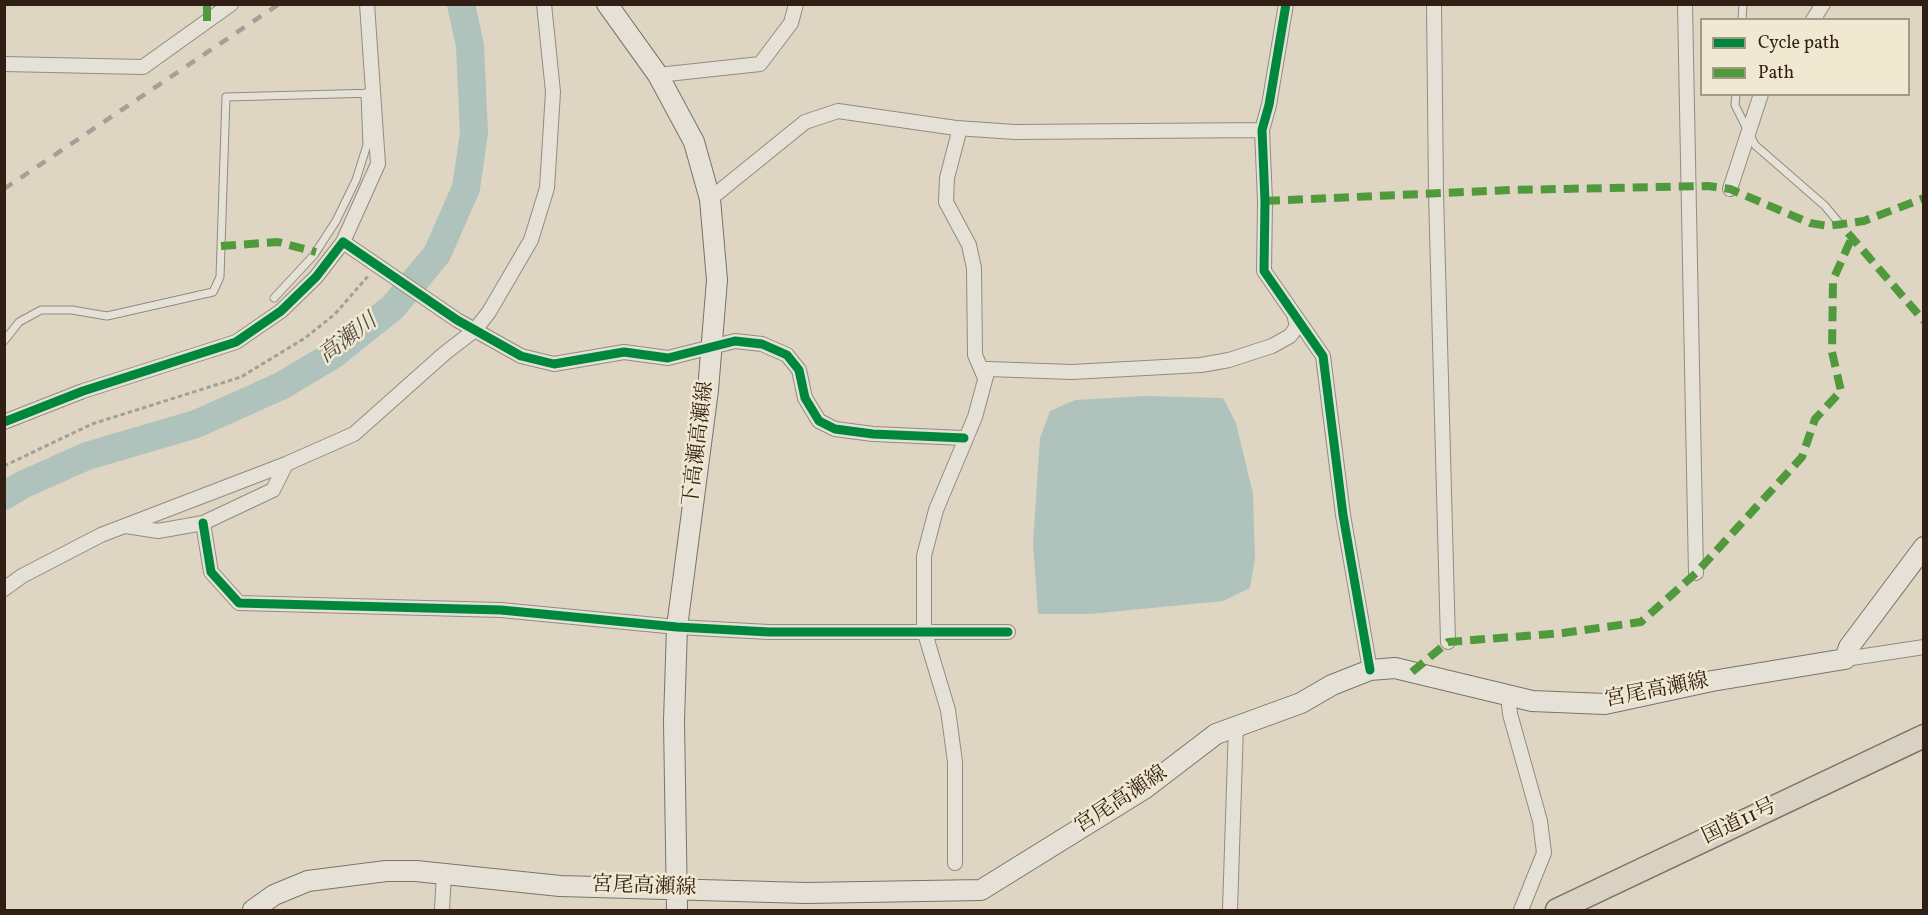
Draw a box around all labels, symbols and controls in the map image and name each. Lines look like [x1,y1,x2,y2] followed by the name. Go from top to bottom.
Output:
[1700,18,1910,96] legend
[1758,31,1840,56] text: Cycle path
[1758,61,1794,86] text: Path
[315,310,383,370] water label: 高瀬川
[680,380,720,508] street label: 下高瀬高瀬線
[1603,670,1711,714] street label: 宮尾高瀬線
[1071,762,1173,840] street label: 宮尾高瀬線
[1699,795,1781,851] street label: 国道11号
[591,874,697,902] street label: 宮尾高瀬線

